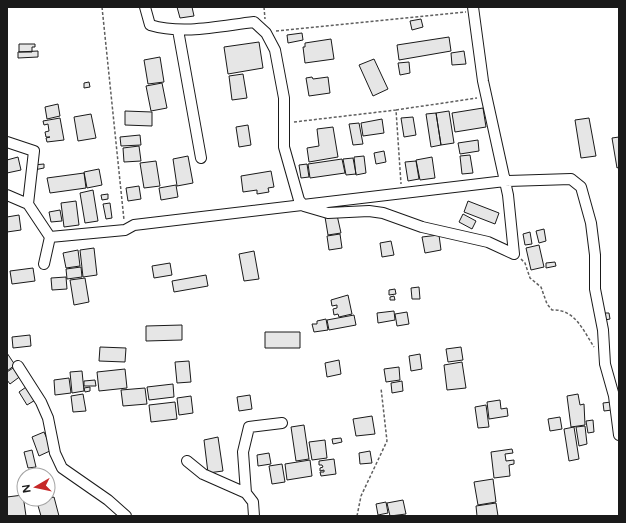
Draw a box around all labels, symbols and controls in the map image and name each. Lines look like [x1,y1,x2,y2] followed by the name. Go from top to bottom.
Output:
[16,467,56,507] north arrow
[20,483,34,494] text: N

